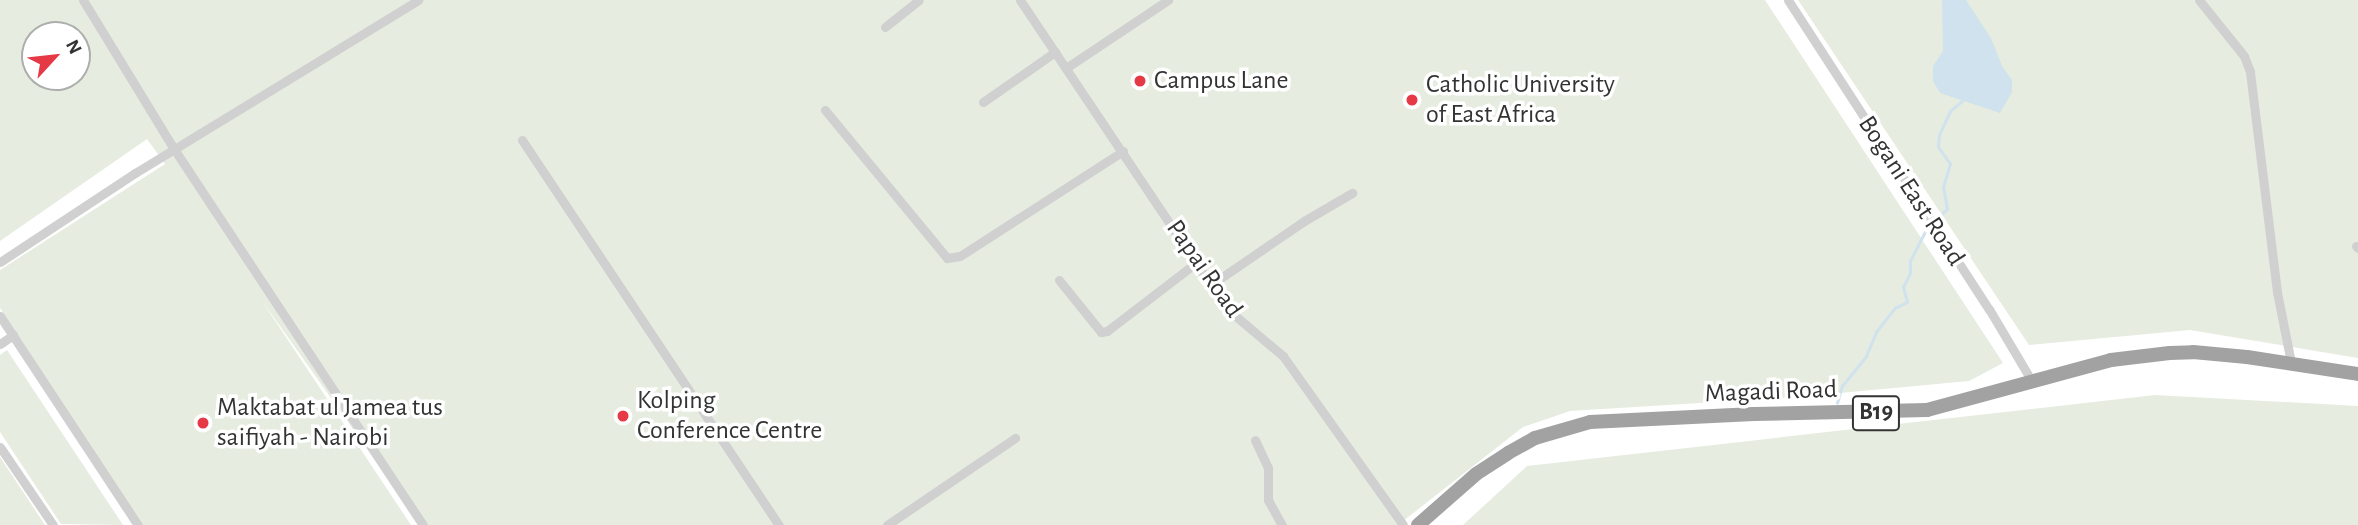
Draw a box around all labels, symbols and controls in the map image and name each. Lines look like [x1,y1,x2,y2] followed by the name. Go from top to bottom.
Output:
[21,21,91,91] north arrow
[62,37,85,57] text: N
[1154,65,1288,97] place label: Campus Lane
[1426,69,1615,130] place label: Catholic University of East Africa
[1132,73,1148,89] marker: Campus Lane
[1404,92,1420,108] marker: Catholic University of East Africa
[1851,110,1971,272] street label: Bogani East Road
[1159,214,1249,324] street label: Papai Road
[1704,374,1838,410] street label: Magadi Road
[637,385,822,446] place label: Kolping Conference Centre
[217,392,443,453] place label: Maktabat ul Jamea tus saifiyah - Nairobi
[1852,392,1900,434] road number: B19
[615,408,631,424] marker: Kolping Conference Centre
[195,415,211,431] marker: Maktabat ul Jamea tus saifiyah - Nairobi

